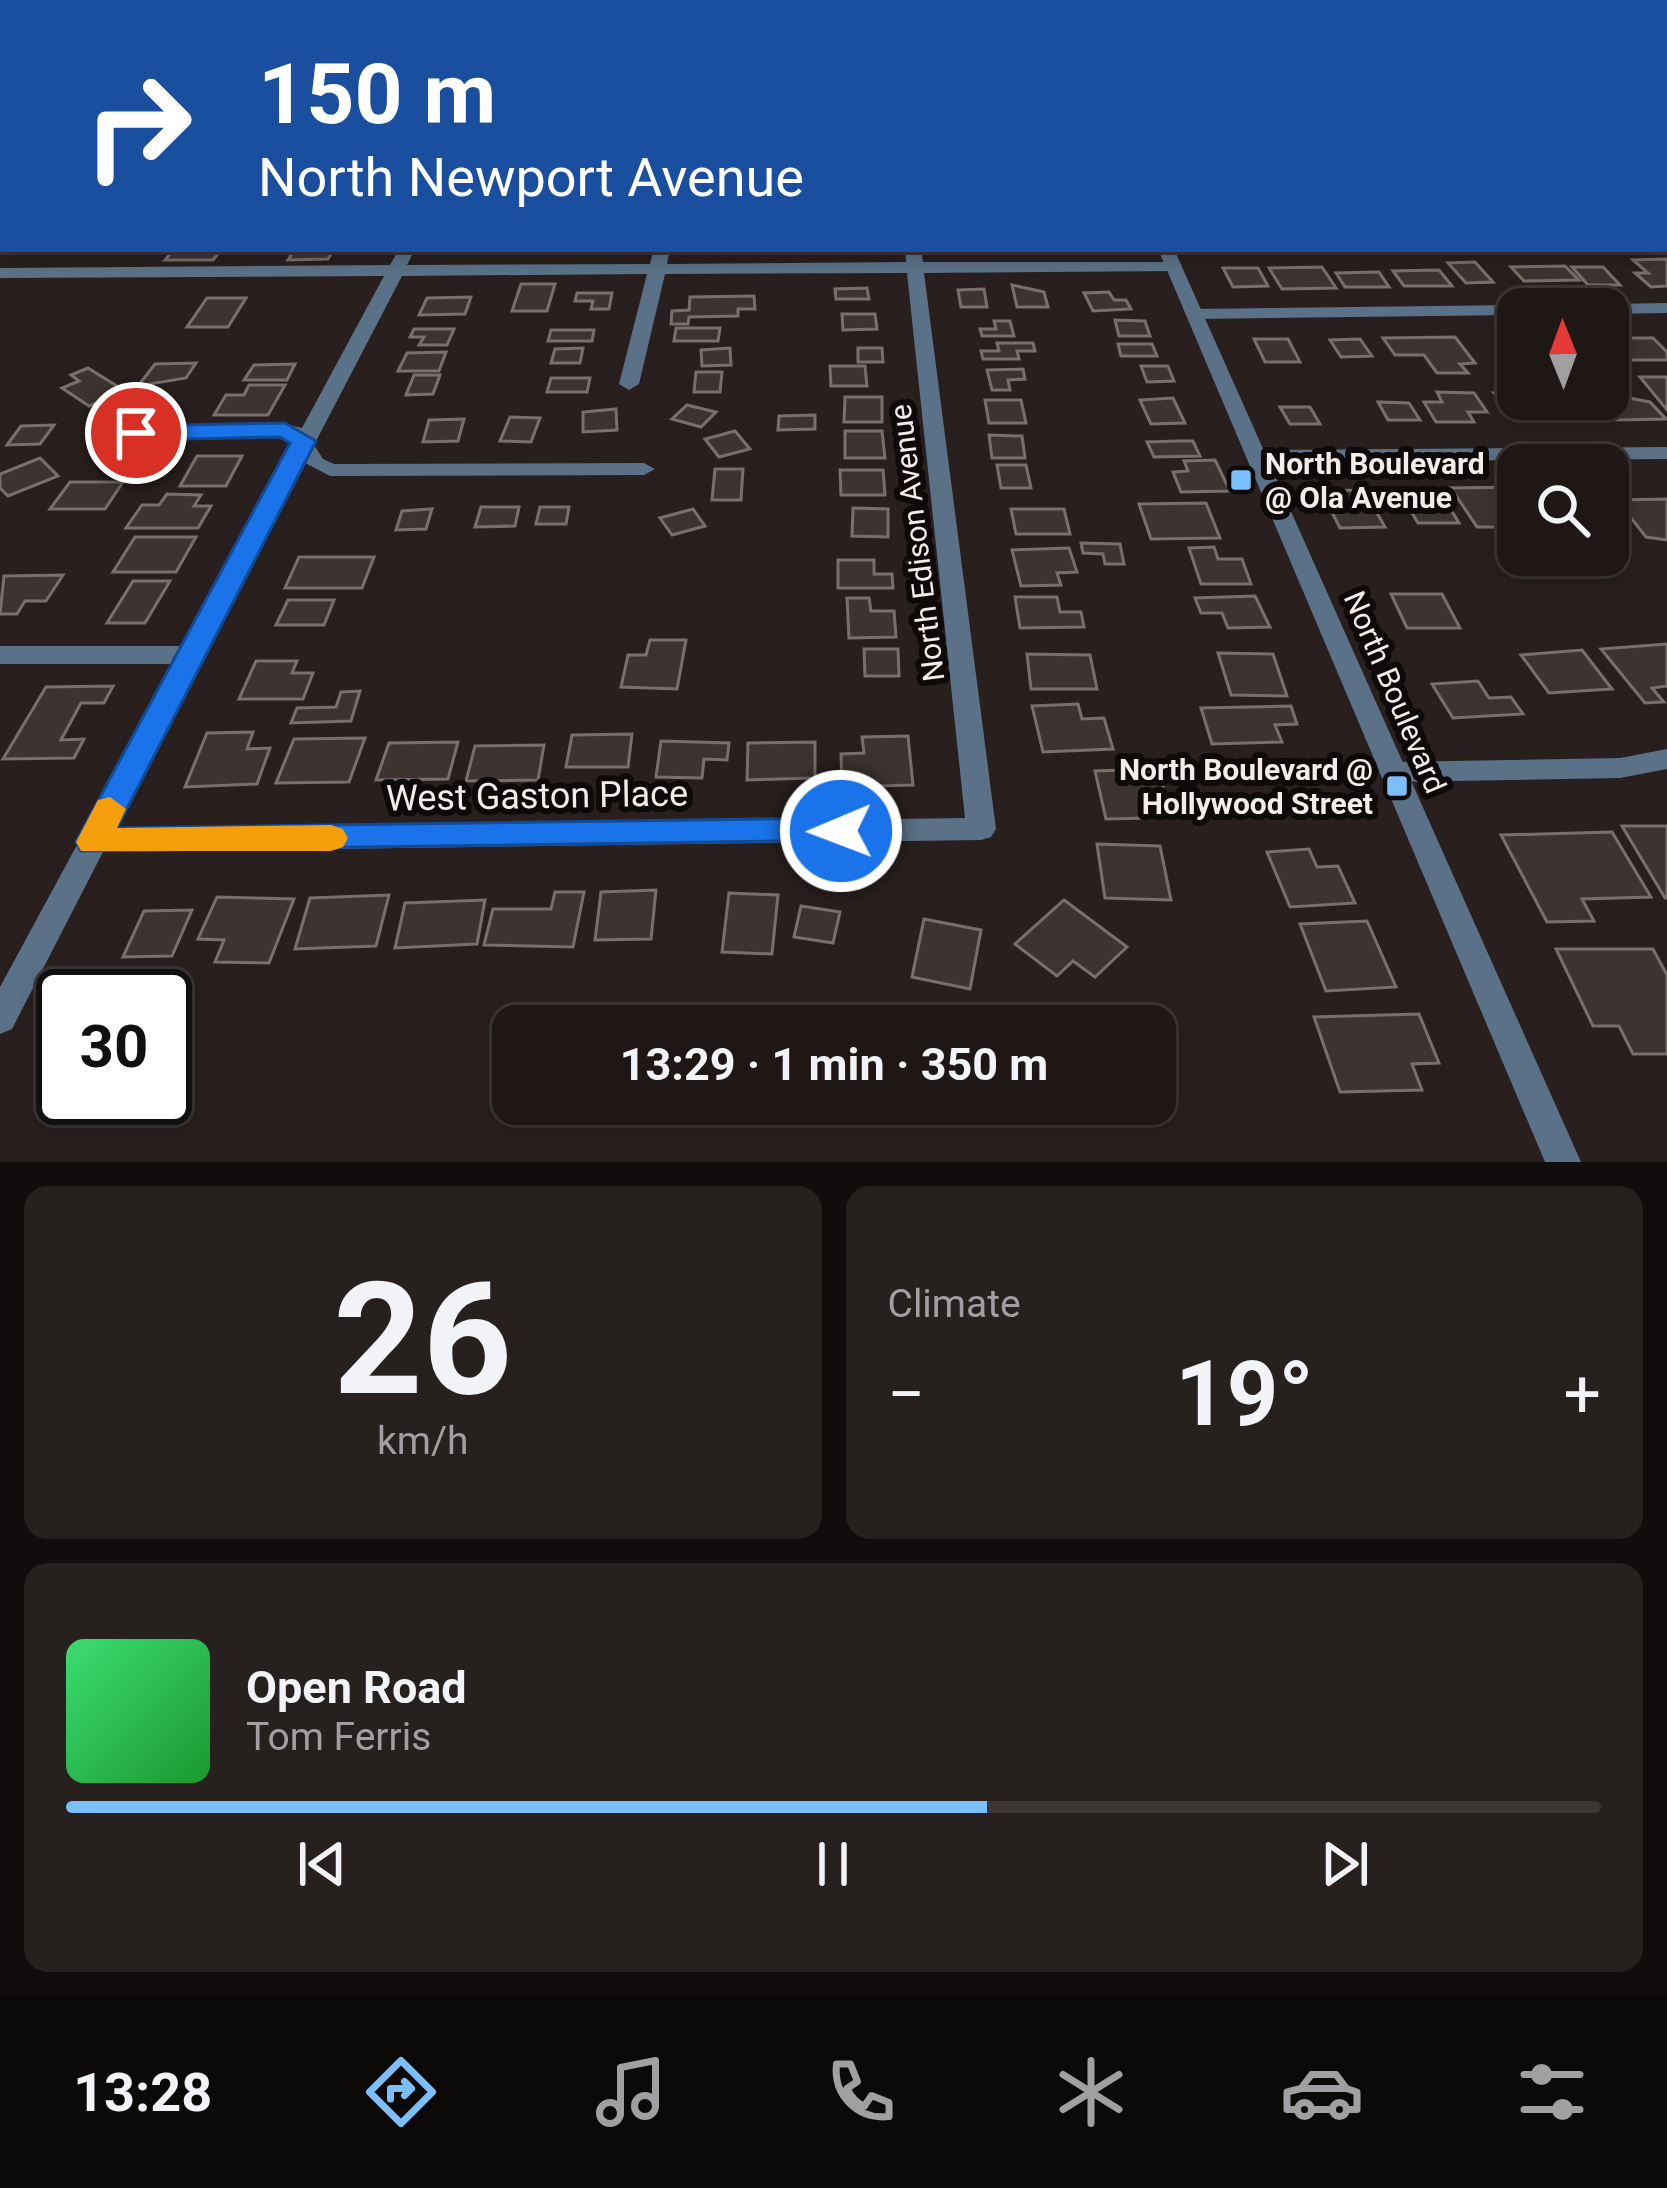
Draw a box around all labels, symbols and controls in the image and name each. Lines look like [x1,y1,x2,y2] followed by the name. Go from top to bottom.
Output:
[258,45,496,144] text: 150 m
[60,48,216,204] icon: right
[258,146,804,209] text: North Newport Avenue
[1497,288,1629,420] north arrow
[1497,288,1629,576] map controls
[85,382,187,484] pin
[103,400,169,466] icon: arrive
[883,402,951,684] street label: North Edison Avenue
[1497,444,1629,576] button: search
[1265,446,1485,515] place label: North Boulevard @ Ola Avenue
[1228,467,1254,493] marker: North Boulevard @ Ola Avenue
[1337,586,1453,798] street label: North Boulevard
[1119,752,1373,821] place label: North Boulevard @ Hollywood Street
[778,768,904,894] position arrow
[386,772,688,820] street label: West Gaston Place
[1384,773,1410,799] marker: North Boulevard @ Hollywood Street
[36,969,192,1125] speed limit sign: 30
[620,1038,1048,1091] text: 13:29 · 1 min · 350 m
[333,1248,512,1431] text: 26
[888,1281,1021,1327] text: Climate
[1175,1342,1314,1447] text: 19°
[888,1356,925,1433] text: −
[1564,1356,1601,1433] text: +
[377,1418,469,1464] text: km/h
[246,1661,467,1714] text: Open Road
[246,1714,431,1760] text: Tom Ferris
[289,1831,355,1897] icon: previous
[800,1831,866,1897] icon: pause
[1312,1831,1378,1897] icon: next
[359,2050,443,2134] icon: directions
[589,2050,673,2134] icon: music
[819,2050,903,2134] icon: phone
[1049,2050,1133,2134] icon: climate
[1280,2050,1364,2134] icon: car
[1510,2050,1594,2134] icon: filters
[73,2061,212,2124] text: 13:28

